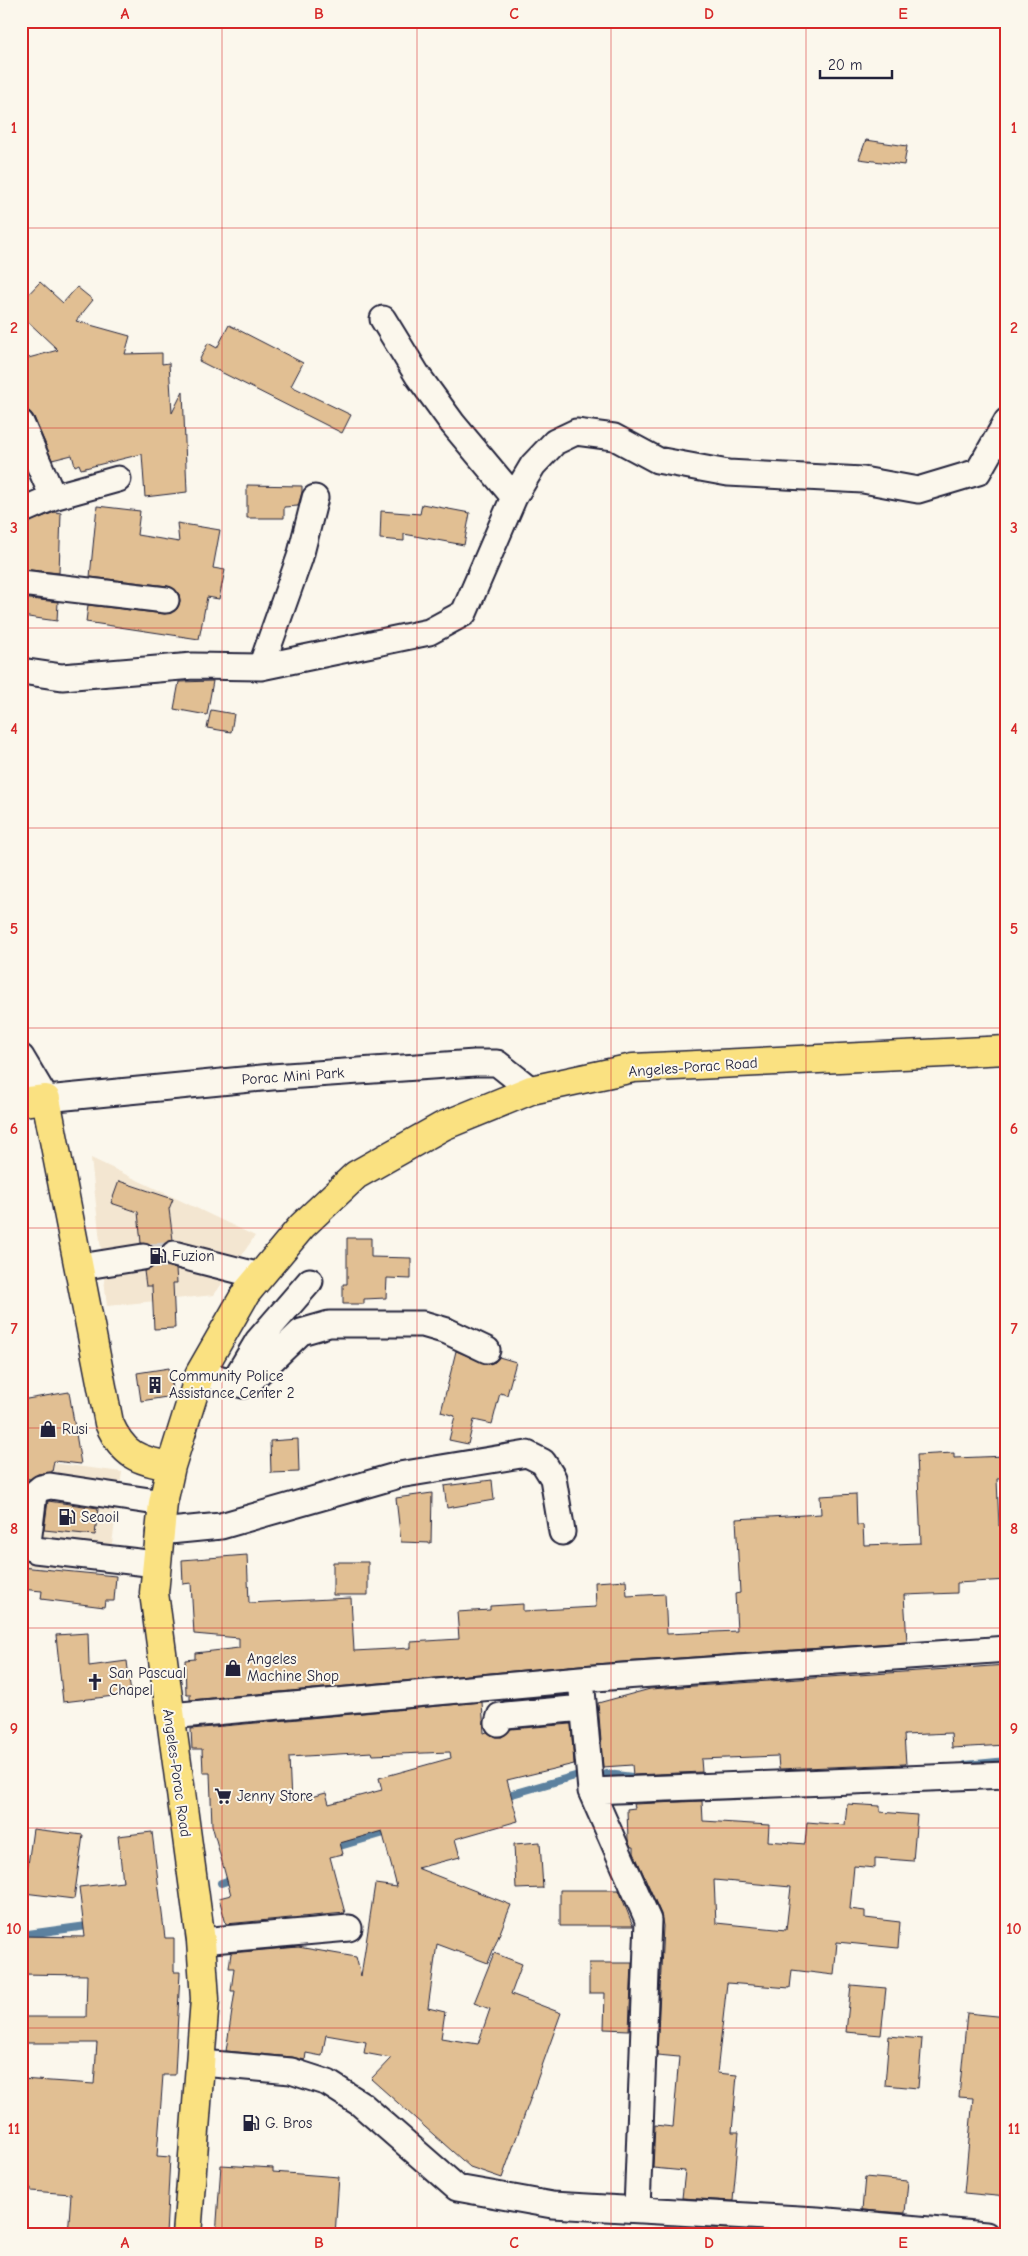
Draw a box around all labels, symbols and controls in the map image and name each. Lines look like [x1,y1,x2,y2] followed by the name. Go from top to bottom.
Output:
[121,5,130,23] text: A
[314,5,324,23] text: B
[509,5,519,23] text: C
[704,5,714,23] text: D
[898,5,908,23] text: E
[820,48,893,80] scale bar
[828,56,862,74] text: 20 m
[11,119,17,137] text: 1
[1011,119,1017,137] text: 1
[10,319,18,337] text: 2
[1010,319,1018,337] text: 2
[10,519,18,537] text: 3
[1010,519,1018,537] text: 3
[10,720,18,738] text: 4
[1010,720,1018,738] text: 4
[10,920,18,938] text: 5
[1010,920,1018,938] text: 5
[628,1054,758,1080] street label: Angeles-Porac Road
[241,1063,346,1089] street label: Porac Mini Park
[10,1120,18,1138] text: 6
[1010,1120,1018,1138] text: 6
[148,1246,168,1266] fuel station icon: Fuzion
[172,1247,214,1265] place label: Fuzion
[10,1320,18,1338] text: 7
[1010,1320,1018,1338] text: 7
[169,1367,295,1402] place label: Community Police Assistance Center 2
[145,1375,165,1395] building icon: Community Police Assistance Center 2
[38,1419,58,1439] shop icon: Rusi
[62,1420,88,1438] place label: Rusi
[57,1507,77,1527] fuel station icon: Seaoil
[81,1508,119,1526] place label: Seaoil
[10,1520,18,1538] text: 8
[1010,1520,1018,1538] text: 8
[247,1650,339,1685] place label: Angeles Machine Shop
[223,1658,243,1678] shop icon: Angeles Machine Shop
[109,1664,186,1699] place label: San Pascual Chapel
[85,1672,105,1692] church icon: San Pascual Chapel
[159,1708,195,1838] street label: Angeles-Porac Road
[10,1720,18,1738] text: 9
[1010,1720,1018,1738] text: 9
[213,1786,233,1806] supermarket icon: Jenny Store
[237,1787,313,1805] place label: Jenny Store
[6,1920,22,1938] text: 10
[1006,1920,1022,1938] text: 10
[241,2113,261,2133] fuel station icon: G. Bros
[265,2114,312,2132] place label: G. Bros
[8,2120,20,2138] text: 11
[1008,2120,1020,2138] text: 11
[121,2234,130,2252] text: A
[314,2234,324,2252] text: B
[509,2234,519,2252] text: C
[704,2234,714,2252] text: D
[898,2234,908,2252] text: E

